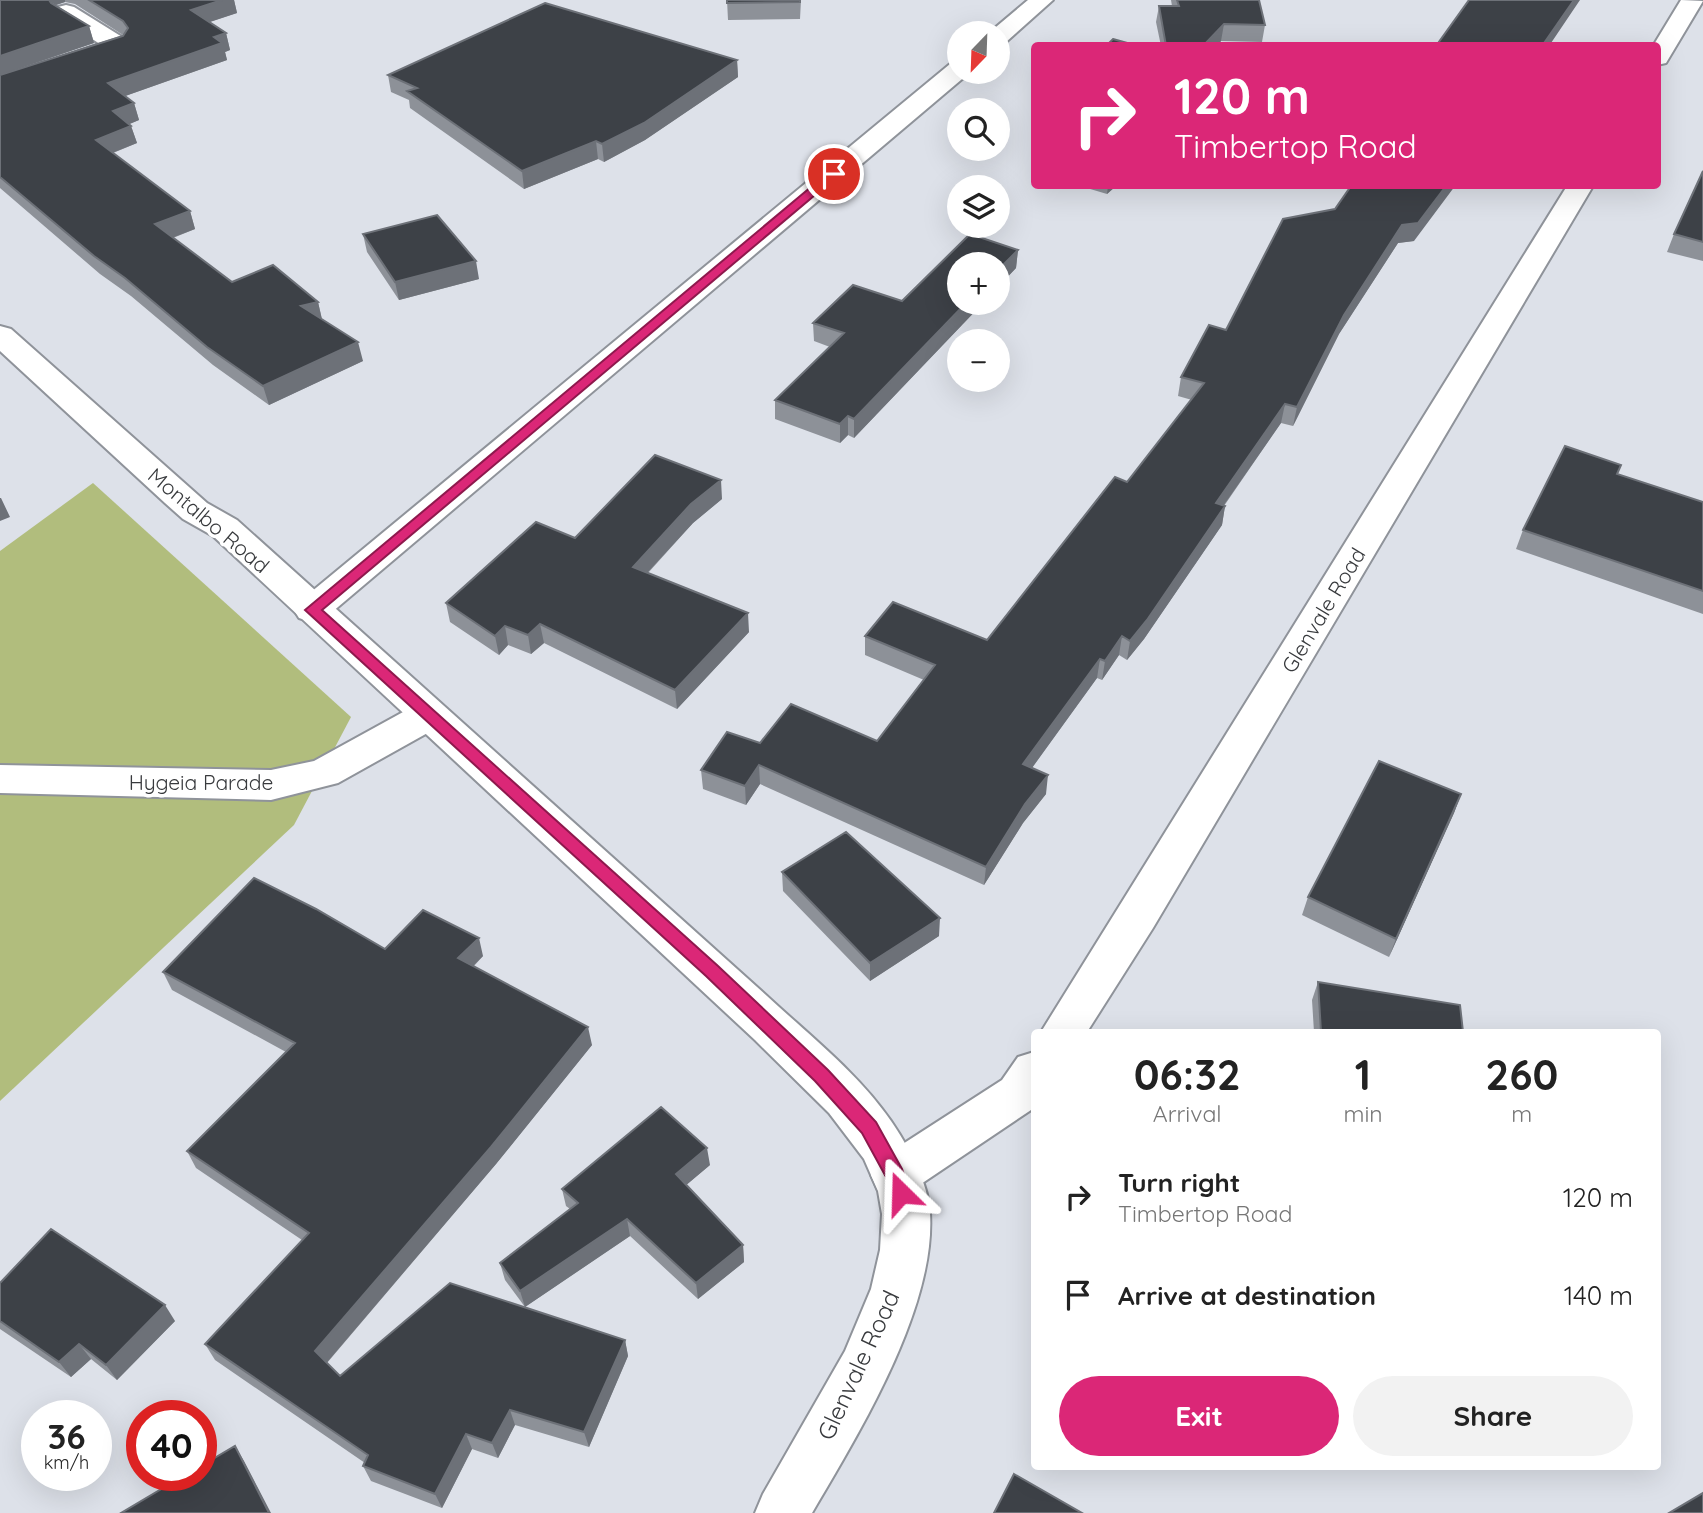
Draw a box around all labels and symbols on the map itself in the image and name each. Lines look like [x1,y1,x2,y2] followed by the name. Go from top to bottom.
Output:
[947,21,1010,84] north arrow
[804,144,864,204] pin
[143,462,275,578] street label: Montalbo Road
[1275,543,1371,677] street label: Glenvale Road
[129,769,273,795] street label: Hygeia Parade
[864,1156,938,1230] position arrow
[810,1286,906,1444] street label: Glenvale Road
[126,1400,217,1491] speed limit sign: 40

